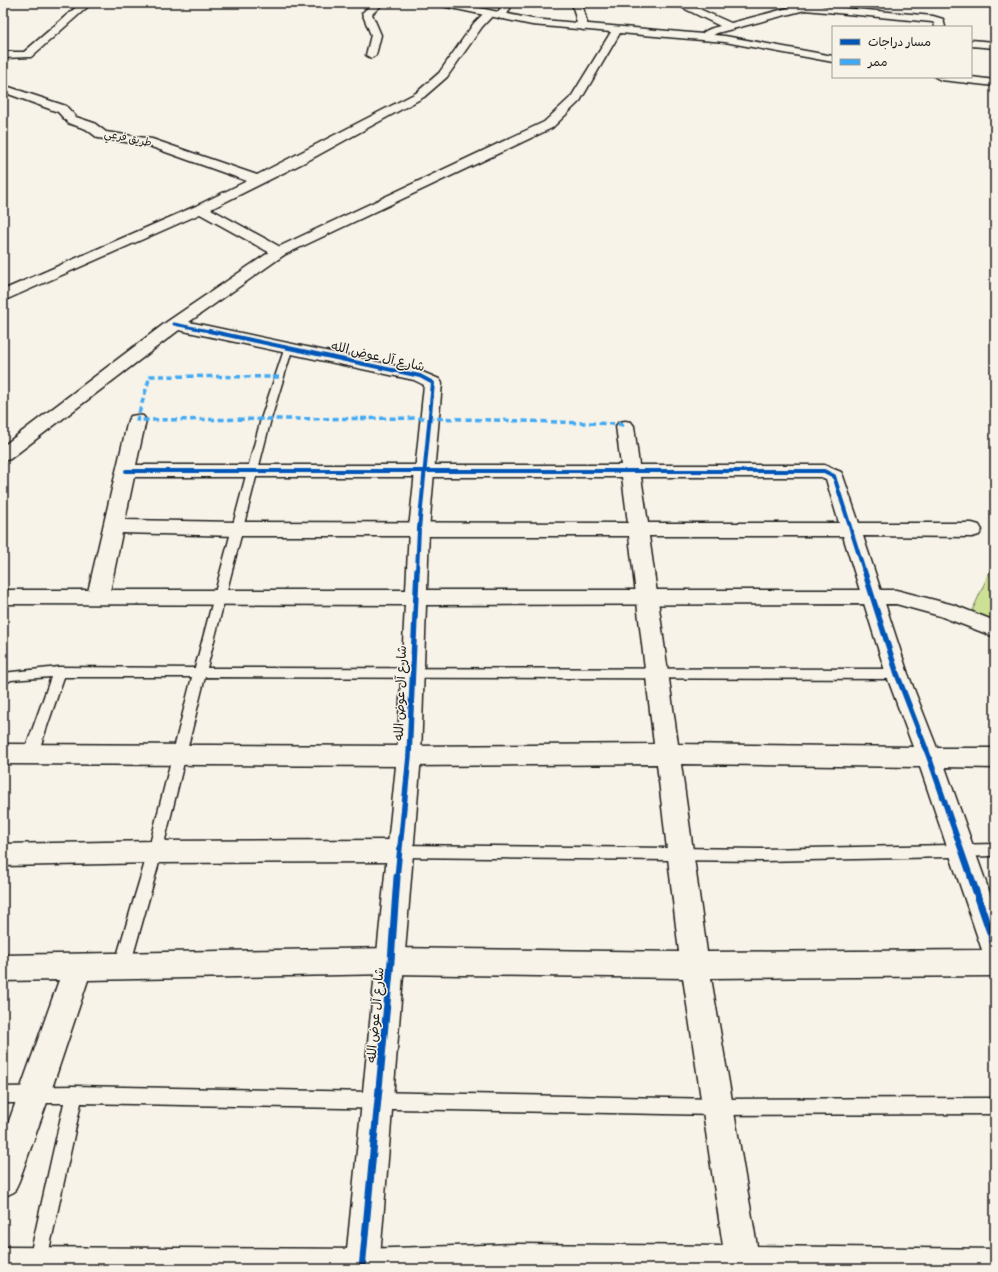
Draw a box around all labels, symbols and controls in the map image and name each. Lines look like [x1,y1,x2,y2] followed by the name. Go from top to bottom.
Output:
[832,26,972,78] legend
[868,35,931,50] text: مسار دراجات
[867,55,887,69] text: ممر
[102,127,153,153] street label: طريق فرعي
[329,338,426,376] street label: شارع آل عوض الله
[391,645,411,741] street label: شارع آل عوض الله
[363,967,389,1063] street label: شارع آل عوض الله

